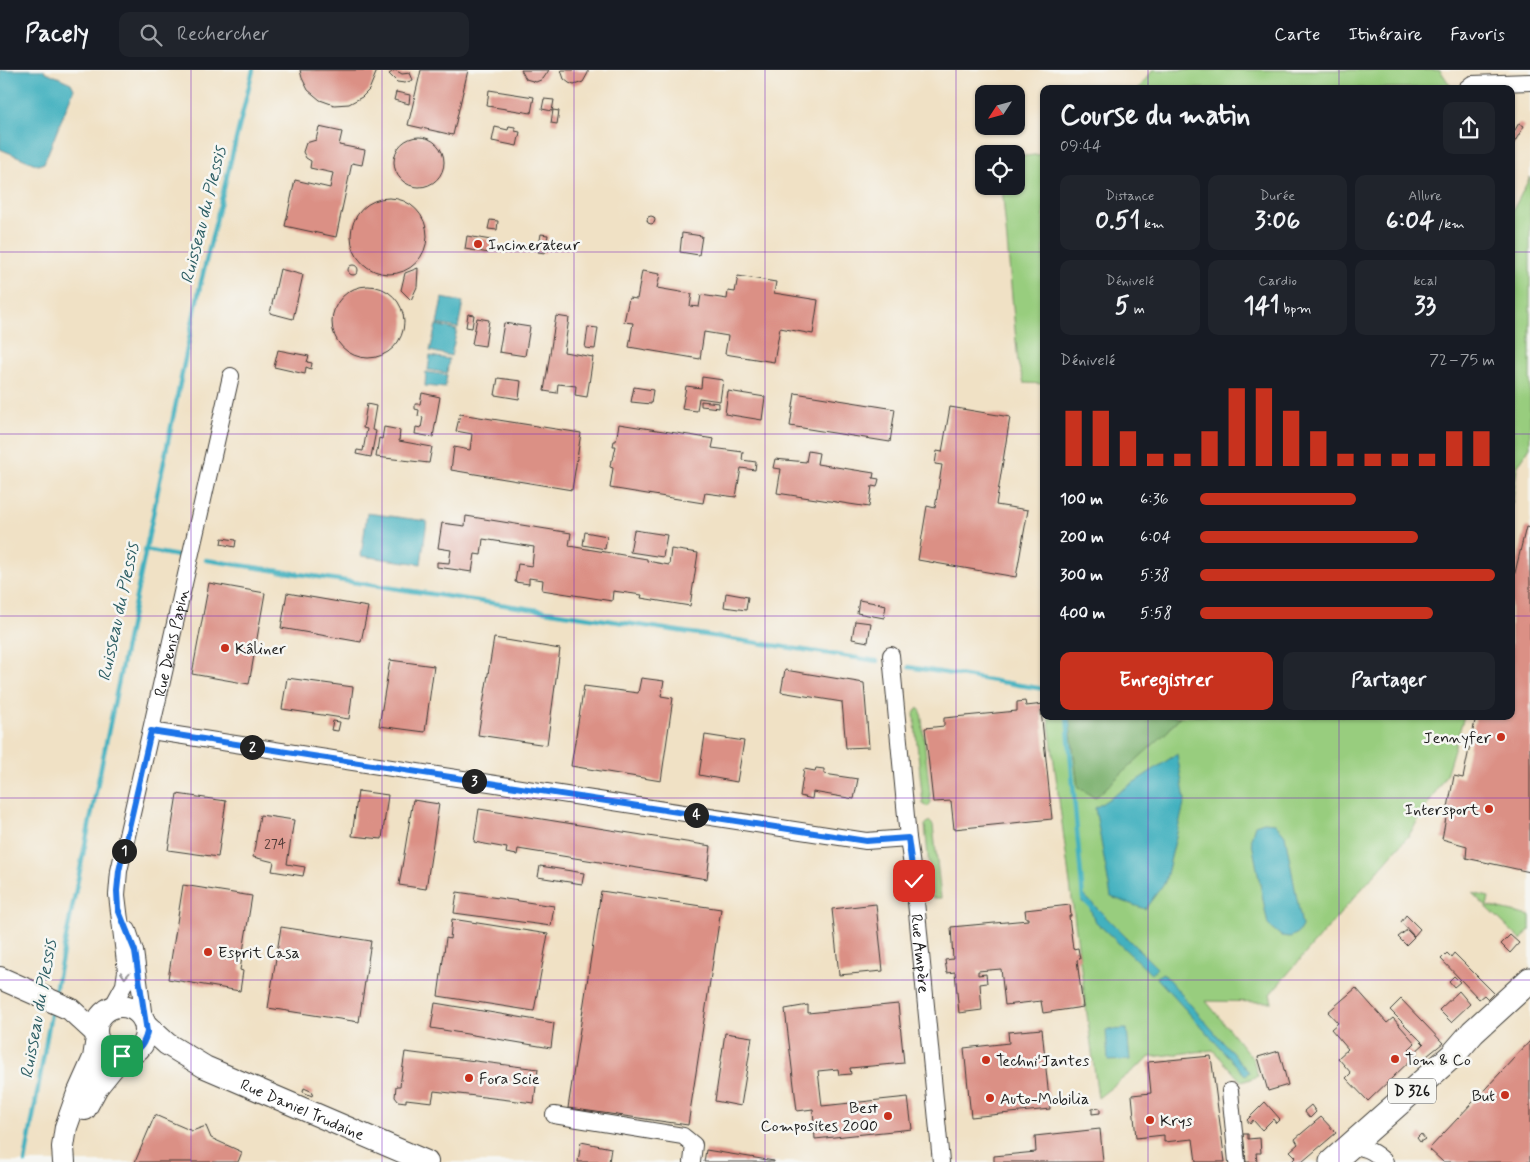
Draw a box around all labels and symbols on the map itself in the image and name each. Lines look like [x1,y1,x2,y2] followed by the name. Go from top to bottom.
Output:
[975,85,1025,135] north arrow
[175,142,233,286] water label: Ruisseau du Plessis
[488,235,580,256] place label: Incinerateur
[472,238,484,250] marker: Incinerateur
[93,539,146,683] water label: Ruisseau du Plessis
[150,587,195,699] street label: Rue Denis Papin
[235,639,286,660] place label: Kâliner
[219,642,231,654] marker: Kâliner
[1423,728,1492,749] place label: Jennyfer
[1495,731,1507,743] marker: Jennyfer
[240,734,264,760] pin: 2
[462,768,486,794] pin: 3
[1405,800,1480,821] place label: Intersport
[684,802,708,828] pin: 4
[1483,803,1495,815] marker: Intersport
[264,835,286,853] house number: 274
[112,838,136,864] pin: 1
[893,860,935,902] pin
[905,913,934,994] street label: Rue Ampère
[15,936,63,1080] water label: Ruisseau du Plessis
[218,943,300,964] place label: Esprit Casa
[202,946,214,958] marker: Esprit Casa
[119,971,130,979] one-way arrow
[101,1035,143,1077] pin
[1405,1050,1471,1071] place label: Tom & Co
[996,1051,1089,1072] place label: Techni'Jantes
[1389,1053,1401,1065] marker: Tom & Co
[980,1054,992,1066] marker: Techni'Jantes
[479,1069,540,1090] place label: Fora Scie
[463,1072,475,1084] marker: Fora Scie
[237,1074,367,1146] street label: Rue Daniel Trudaine
[1388,1078,1436,1104] road number: D 326
[1472,1086,1495,1107] place label: But
[1000,1089,1089,1110] place label: Auto-Mobilia
[1499,1089,1511,1101] marker: But
[984,1092,996,1104] marker: Auto-Mobilia
[760,1098,878,1137] place label: Best Composites 2000
[882,1110,894,1122] marker: Best Composites 2000
[1160,1111,1192,1132] place label: Krys
[1144,1114,1156,1126] marker: Krys

